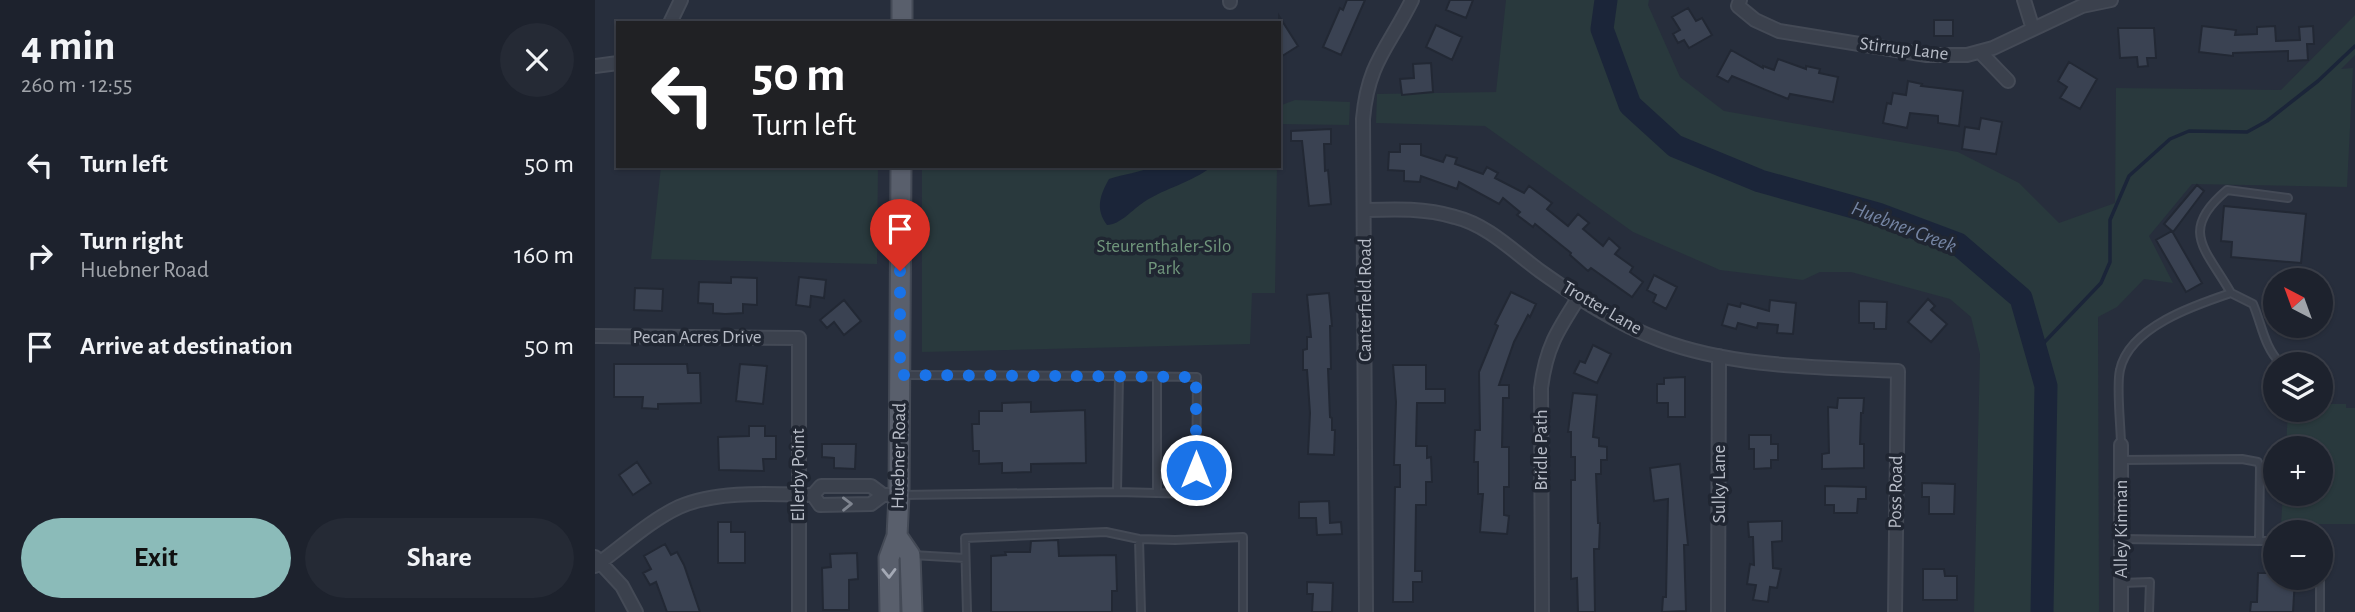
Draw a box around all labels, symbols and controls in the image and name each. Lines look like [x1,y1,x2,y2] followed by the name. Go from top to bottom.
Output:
[500,23,574,97] button: close
[21,25,116,67] text: 4 min
[1858,34,1950,64] street label: Stirrup Lane
[637,49,728,140] icon: left
[752,51,846,100] text: 50 m
[21,74,132,97] text: 260 m · 12:55
[752,109,856,141] text: Turn left
[21,146,59,184] icon: left
[80,151,168,177] text: Turn left
[524,151,574,177] text: 50 m
[1849,197,1960,257] water label: Huebner Creek
[870,199,930,271] pin
[881,210,919,248] icon: arrive
[80,228,183,254] text: Turn right
[21,237,59,275] icon: right
[1097,237,1231,278] park label: Steurenthaler-Silo Park
[1356,238,1375,362] street label: Canterfield Road
[514,242,574,268] text: 160 m
[80,259,209,282] text: Huebner Road
[2263,268,2333,338] north arrow
[2263,268,2333,590] map controls
[1559,278,1645,338] street label: Trotter Lane
[21,328,59,366] icon: arrive
[633,328,761,347] street label: Pecan Acres Drive
[80,333,293,359] text: Arrive at destination
[524,333,574,359] text: 50 m
[2263,352,2333,422] button: layers
[889,402,909,509] street label: Huebner Road
[1532,409,1551,491] street label: Bridle Path
[789,428,808,522] street label: Ellerby Point
[1159,433,1233,507] position arrow
[2263,436,2333,506] button: +
[1710,445,1729,523] street label: Sulky Lane
[1886,455,1906,529] street label: Poss Road
[2112,480,2131,578] street label: Alley Kinman
[842,496,853,512] one-way arrow
[21,518,291,598] button: Exit
[305,518,574,598] button: Share
[2263,520,2333,590] button: −
[882,568,897,579] one-way arrow

